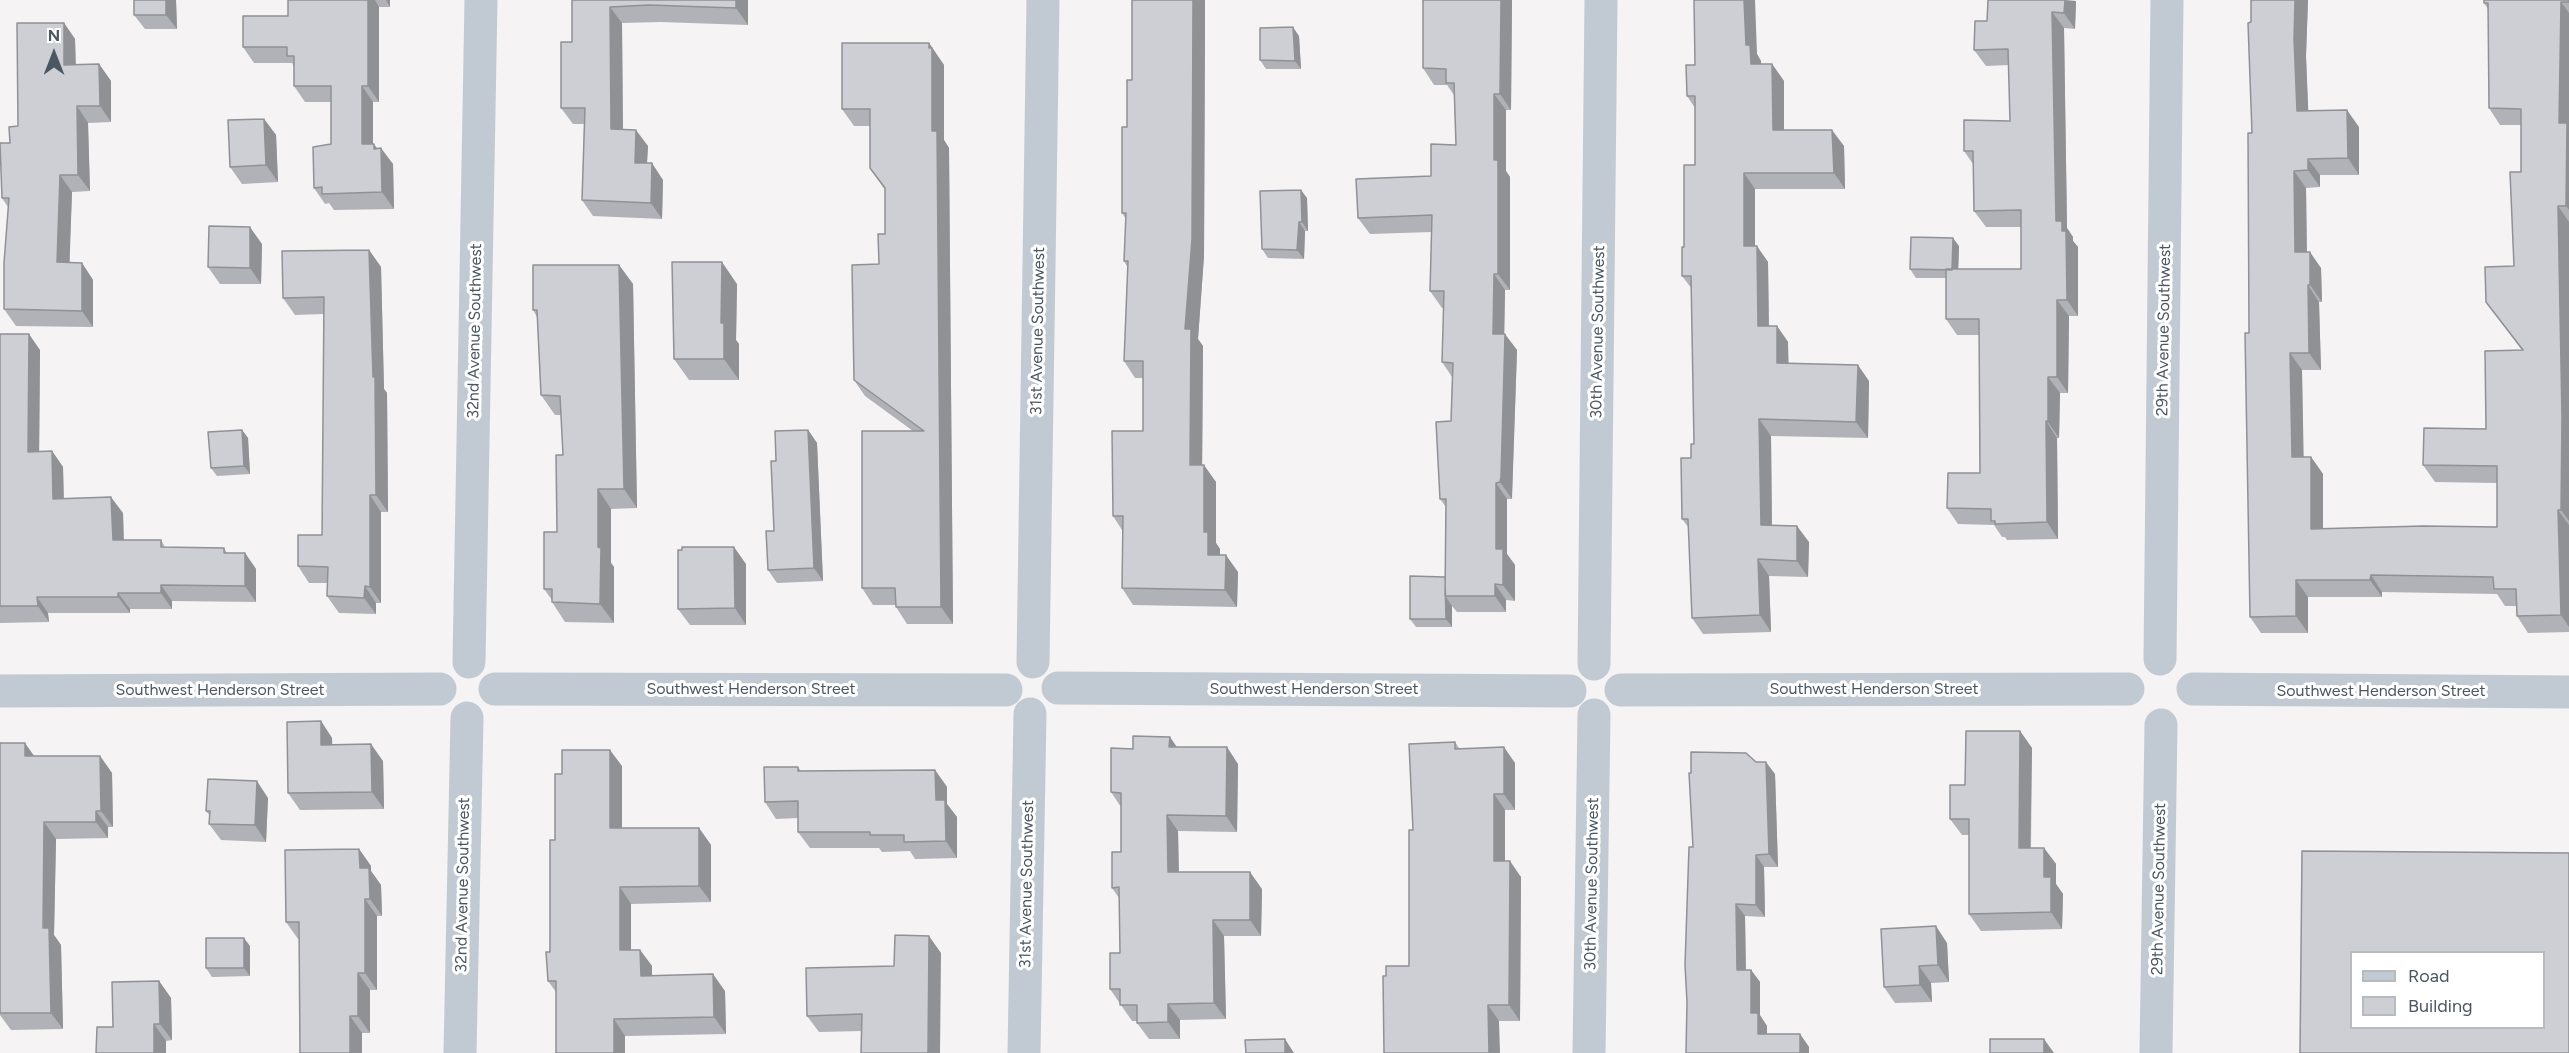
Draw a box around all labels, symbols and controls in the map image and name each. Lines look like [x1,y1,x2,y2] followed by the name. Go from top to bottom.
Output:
[24,24,84,84] north arrow
[48,26,60,45] text: N
[464,243,486,419] street label: 32nd Avenue Southwest
[2153,244,2175,416] street label: 29th Avenue Southwest
[1587,245,1609,419] street label: 30th Avenue Southwest
[1027,247,1049,415] street label: 31st Avenue Southwest
[646,679,856,699] street label: Southwest Henderson Street
[1209,679,1419,699] street label: Southwest Henderson Street
[1769,679,1979,699] street label: Southwest Henderson Street
[115,680,325,700] street label: Southwest Henderson Street
[2276,681,2486,701] street label: Southwest Henderson Street
[452,797,474,973] street label: 32nd Avenue Southwest
[1581,797,1603,971] street label: 30th Avenue Southwest
[1016,800,1038,968] street label: 31st Avenue Southwest
[2148,803,2170,975] street label: 29th Avenue Southwest
[2350,951,2545,1029] legend
[2408,965,2449,987] text: Road
[2408,995,2473,1017] text: Building

